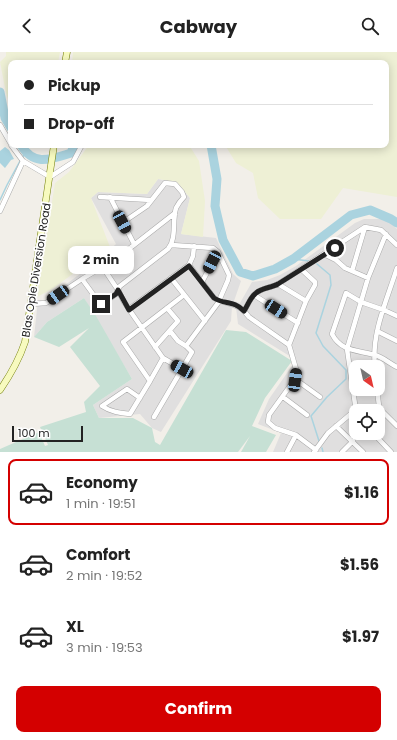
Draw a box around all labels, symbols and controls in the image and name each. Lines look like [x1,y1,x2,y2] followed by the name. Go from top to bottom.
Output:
[160,14,237,39] text: Cabway
[16,15,38,37] icon: back
[359,15,381,37] icon: search
[48,75,100,96] text: Pickup
[48,113,114,134] text: Drop-off
[17,202,55,338] street label: Blas Ople Diversion Road
[111,209,133,235] car
[326,239,344,257] route start
[68,246,134,274] callout: 2 min
[201,249,223,275] car
[83,250,119,269] text: 2 min
[45,283,71,307] car
[92,295,110,313] route end
[263,297,289,321] car
[169,358,195,380] car
[349,360,385,396] north arrow
[349,360,385,440] map controls
[287,367,303,393] car
[349,404,385,440] button: locate
[12,424,83,443] scale bar
[18,425,50,441] text: 100 m
[66,472,138,493] text: Economy
[18,474,54,510] icon: car
[344,482,379,503] text: $1.16
[66,494,136,513] text: 1 min · 19:51
[66,544,130,565] text: Comfort
[18,546,54,582] icon: car
[340,554,379,575] text: $1.56
[66,566,142,585] text: 2 min · 19:52
[66,616,84,637] text: XL
[18,618,54,654] icon: car
[342,626,379,647] text: $1.97
[66,638,143,657] text: 3 min · 19:53
[16,686,381,732] button: Confirm

